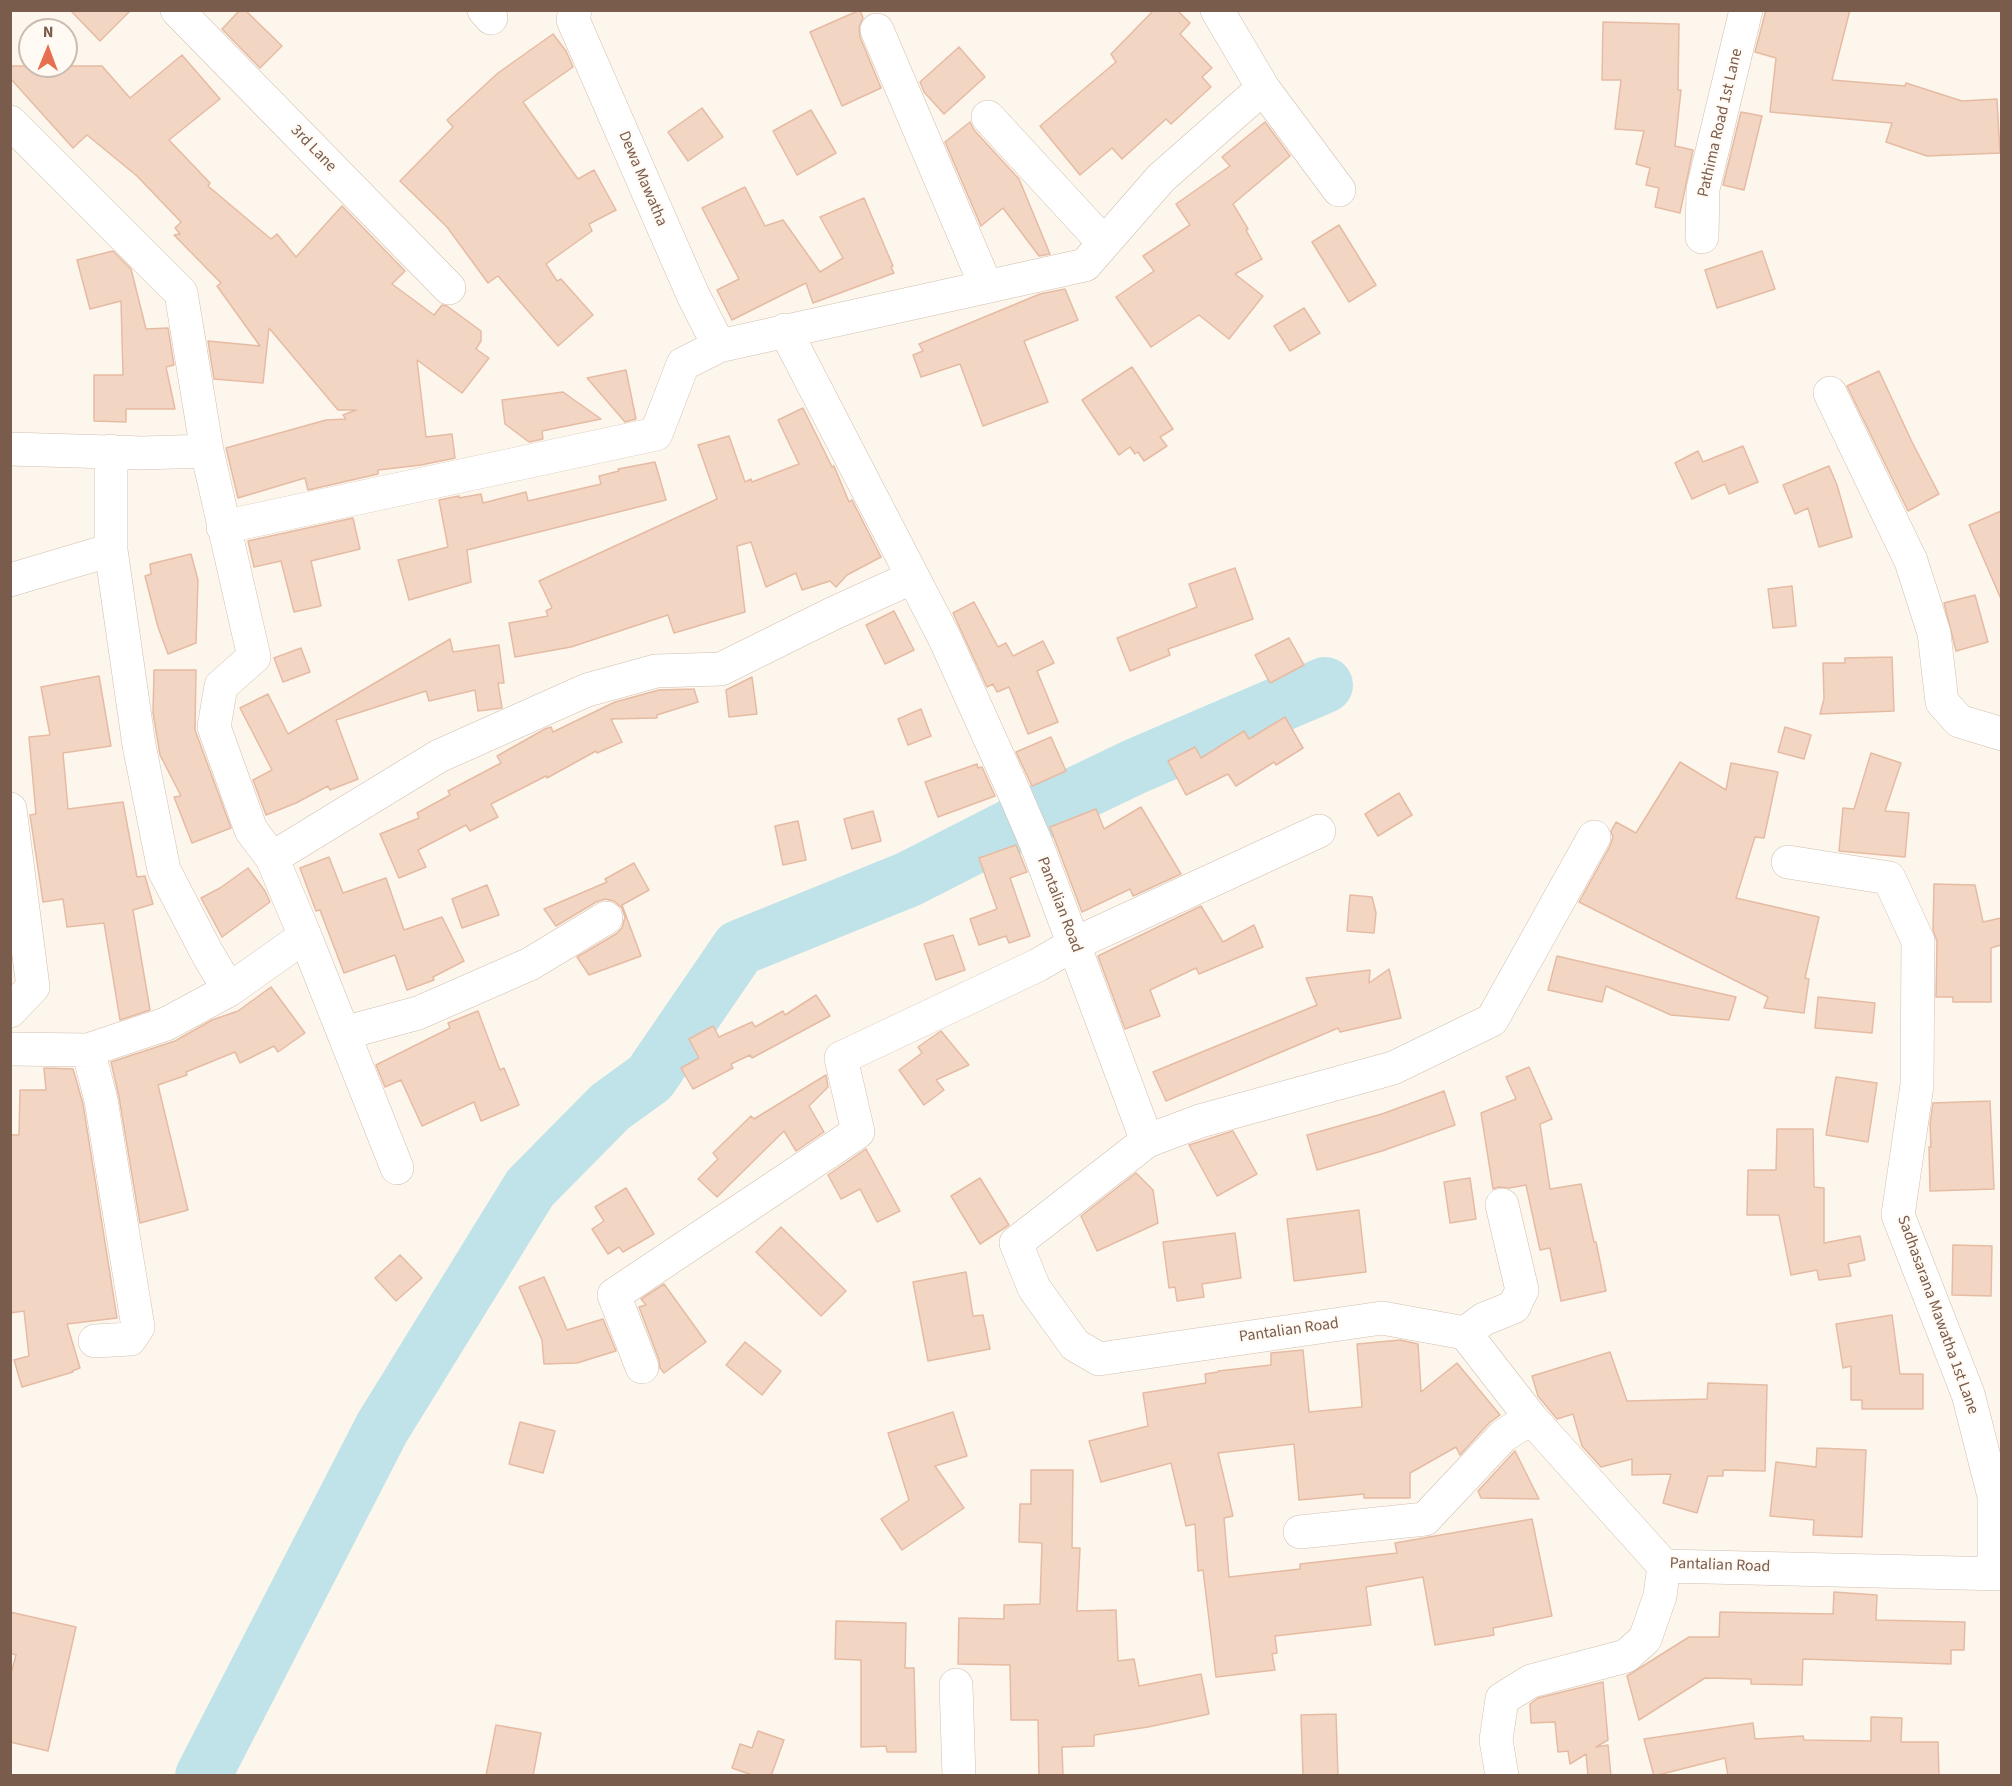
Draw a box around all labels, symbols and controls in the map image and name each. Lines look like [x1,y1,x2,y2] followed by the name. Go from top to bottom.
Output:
[18,18,78,78] north arrow
[43,21,54,43] text: N
[1695,47,1747,199] street label: Pathima Road 1st Lane
[286,121,340,177] street label: 3rd Lane
[613,129,671,229] street label: Dewa Mawatha
[1032,855,1086,955] street label: Pantalian Road
[1892,1213,1982,1417] street label: Sadhasarana Mawatha 1st Lane
[1238,1314,1340,1348] street label: Pantalian Road
[1669,1555,1771,1577] street label: Pantalian Road

